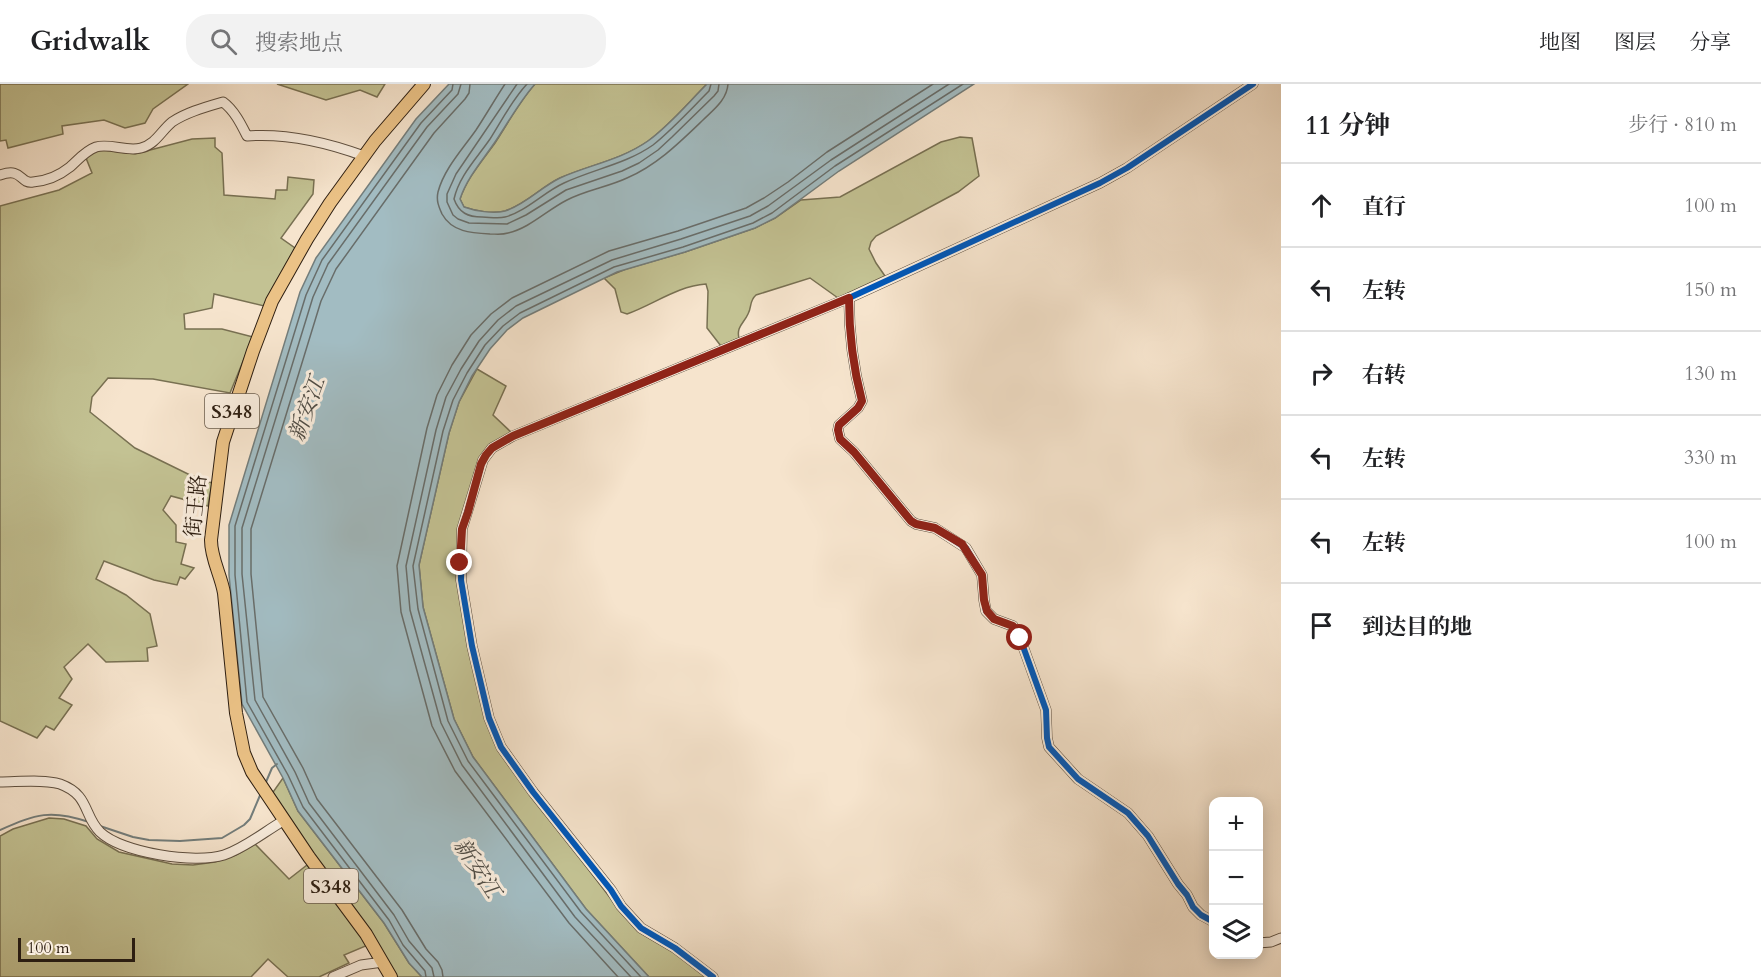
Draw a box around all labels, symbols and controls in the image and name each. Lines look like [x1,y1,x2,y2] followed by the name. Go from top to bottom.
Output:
[186,14,606,68] search box
[30,22,150,60] text: Gridwalk
[207,25,240,58] icon: search
[255,28,343,58] text: 搜索地点
[1539,28,1581,57] text: 地图
[1614,28,1656,57] text: 图层
[1689,28,1731,57] text: 分享
[1305,108,1391,143] text: 11 分钟
[1628,111,1737,138] text: 步行 · 810 m
[1305,189,1338,222] icon: ahead
[1362,192,1406,222] text: 直行
[1684,192,1737,219] text: 100 m
[1305,273,1338,306] icon: left
[1362,276,1406,306] text: 左转
[1684,276,1737,303] text: 150 m
[1305,357,1338,390] icon: right
[1362,360,1406,390] text: 右转
[1684,360,1737,387] text: 130 m
[282,370,333,445] water label: 新安江
[205,394,259,428] road number: S348
[1305,441,1338,474] icon: left
[1362,444,1406,474] text: 左转
[1684,444,1737,471] text: 330 m
[178,473,214,539] street label: 街王路
[1305,525,1338,558] icon: left
[1362,528,1406,558] text: 左转
[1684,528,1737,555] text: 100 m
[446,549,472,575] route end
[1305,609,1338,642] icon: arrive
[1362,612,1472,642] text: 到达目的地
[1006,624,1032,650] route start
[1209,797,1263,959] map controls
[1209,797,1263,851] button: +
[446,832,509,906] water label: 新安江
[1209,851,1263,905] button: −
[304,869,358,903] road number: S348
[1209,905,1263,959] button: layers
[18,935,135,962] scale bar
[27,937,69,959] text: 100 m

